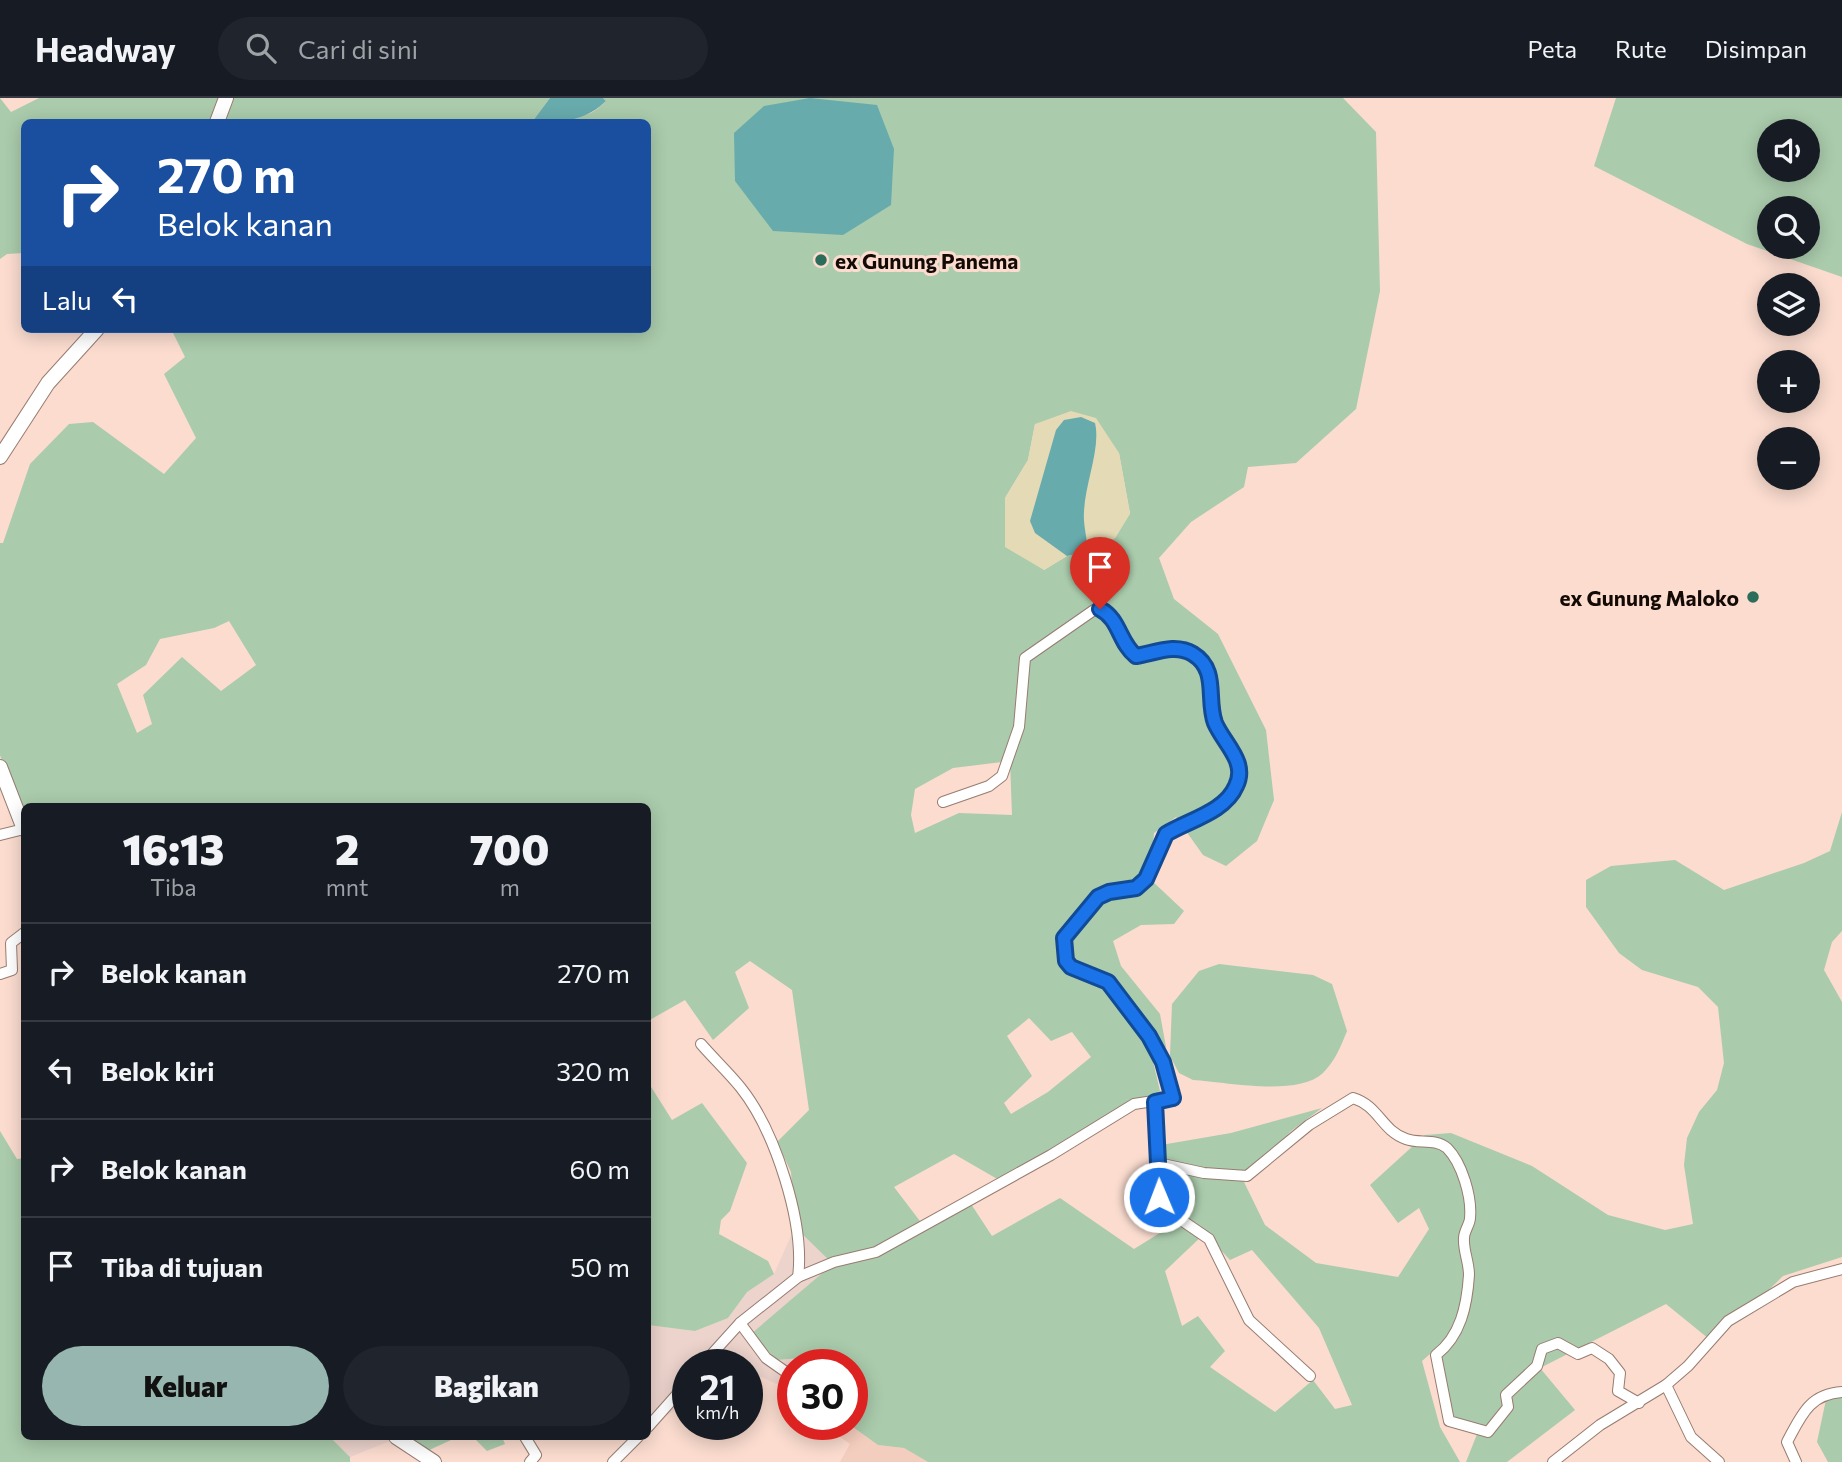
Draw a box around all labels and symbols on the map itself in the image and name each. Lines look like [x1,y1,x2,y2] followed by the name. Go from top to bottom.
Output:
[835,248,1018,273] place label: ex Gunung Panema
[813,252,829,268] marker: ex Gunung Panema
[1070,537,1130,609] pin
[1559,585,1739,610] place label: ex Gunung Maloko
[1745,589,1761,605] marker: ex Gunung Maloko
[1122,1160,1196,1234] position arrow
[777,1349,868,1440] speed limit sign: 30

